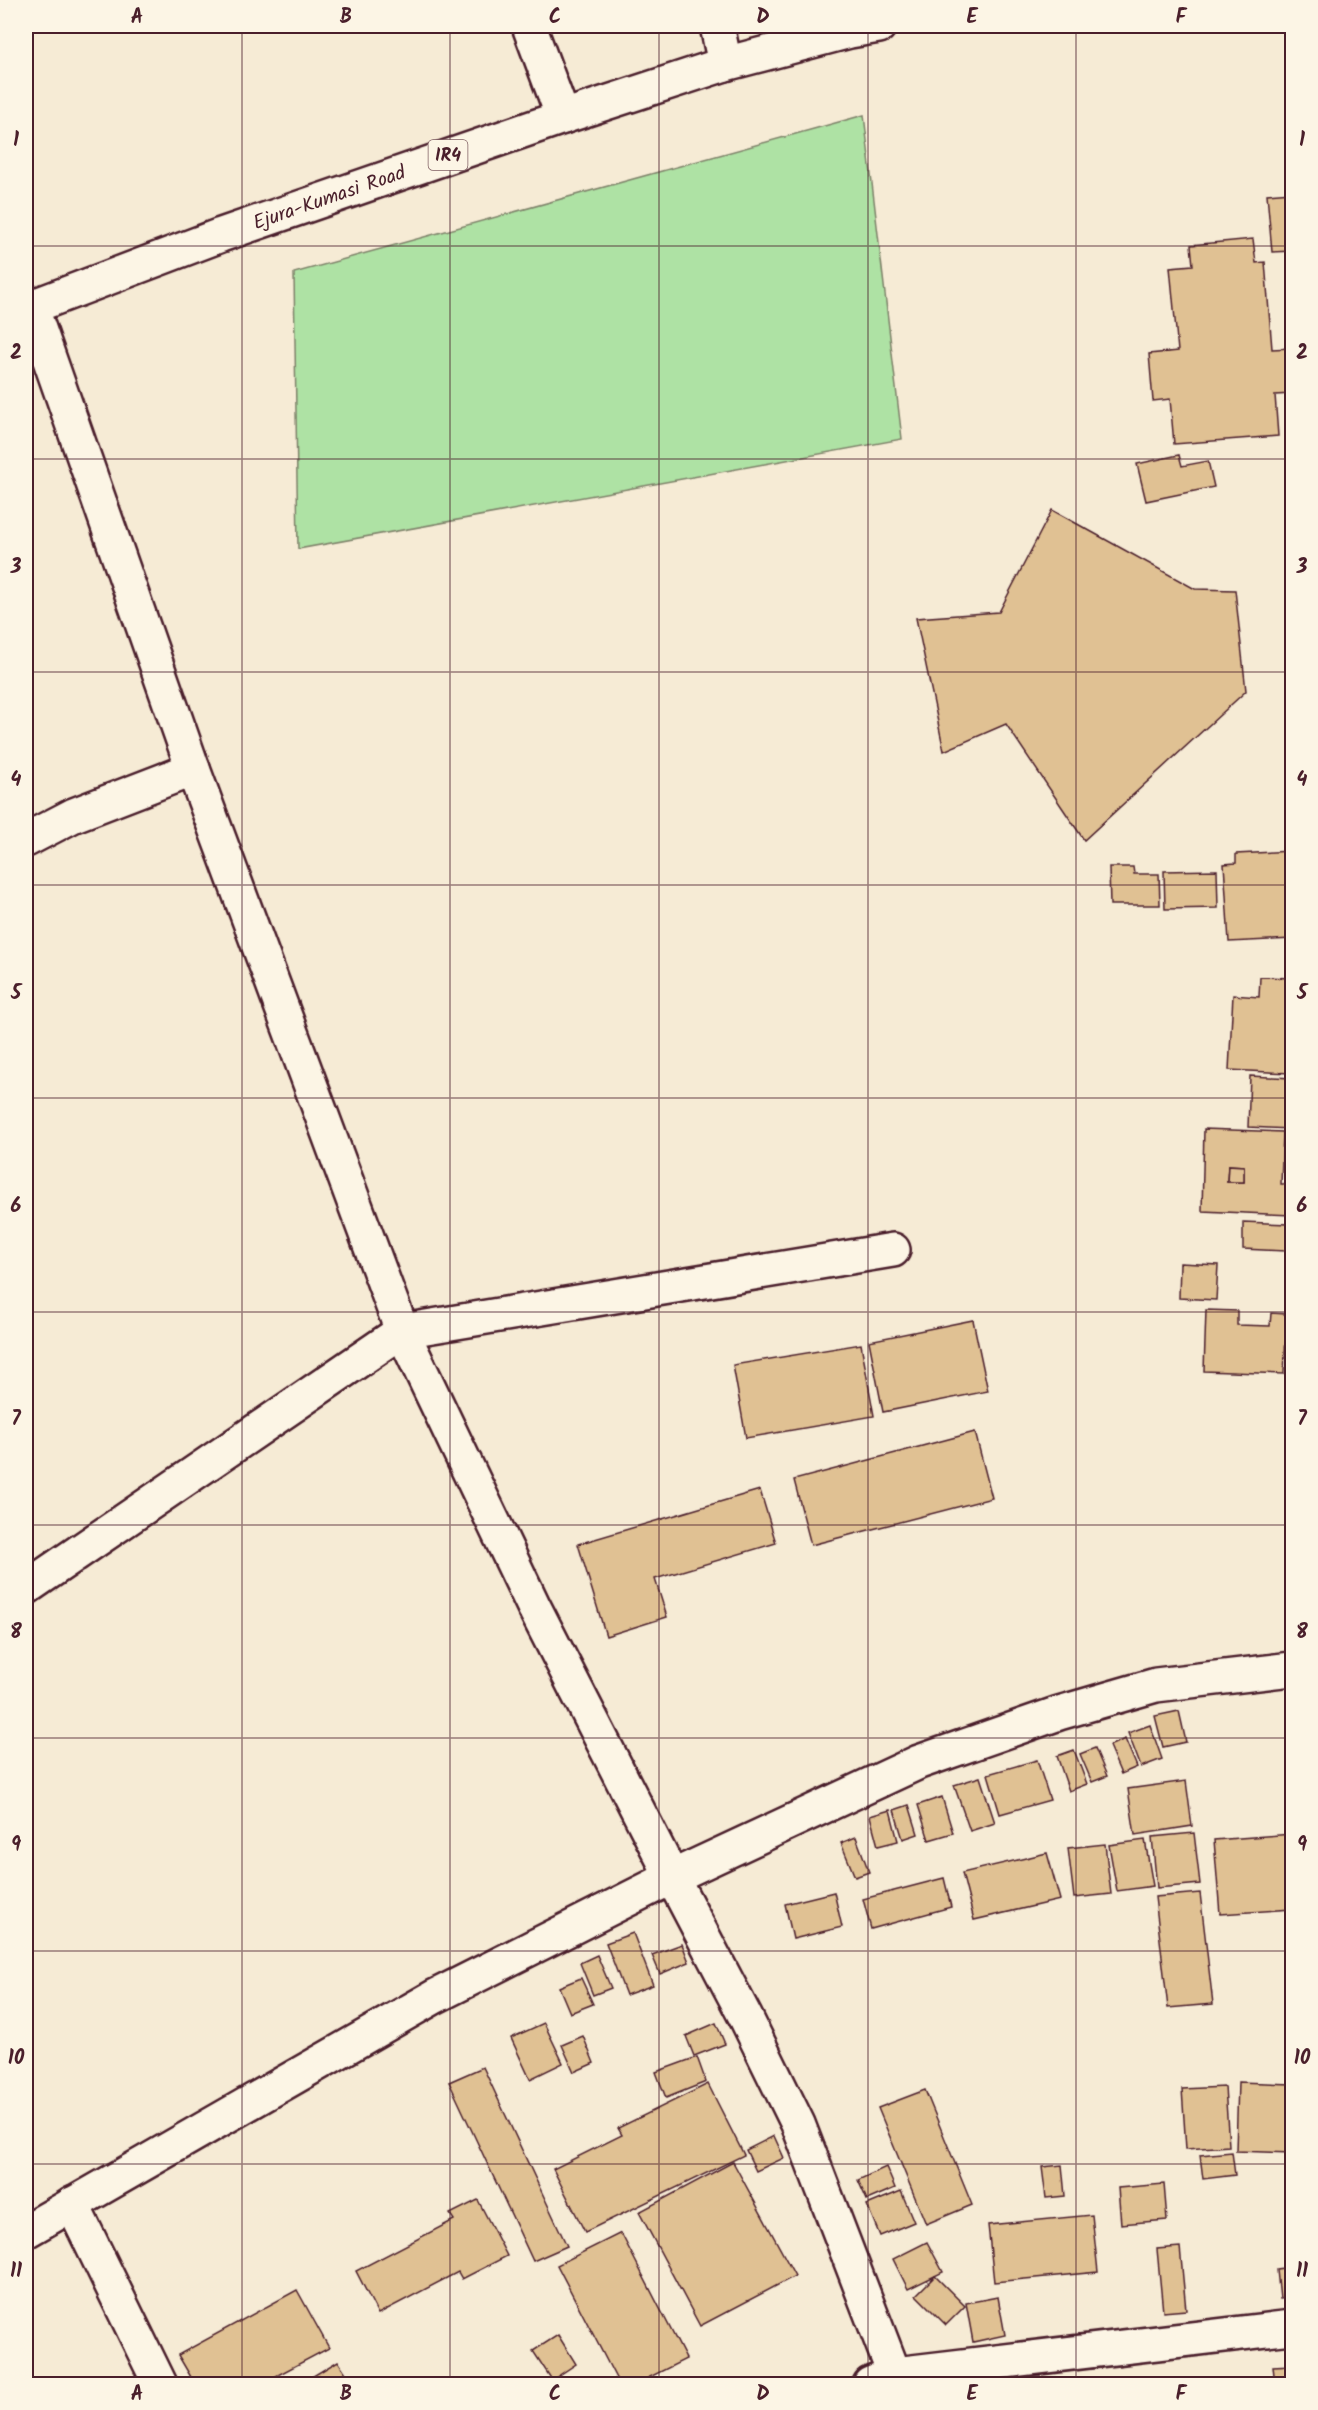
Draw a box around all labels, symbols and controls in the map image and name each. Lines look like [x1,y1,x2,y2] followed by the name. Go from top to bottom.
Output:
[131,2,143,34] text: A
[340,2,352,34] text: B
[549,2,561,34] text: C
[756,2,770,34] text: D
[966,2,978,34] text: E
[1176,2,1188,34] text: F
[13,125,19,157] text: 1
[1299,125,1305,157] text: 1
[428,140,468,170] road number: IR4
[249,157,411,240] street label: Ejura-Kumasi Road
[10,338,22,370] text: 2
[1296,338,1308,370] text: 2
[10,552,22,584] text: 3
[1296,552,1308,584] text: 3
[11,765,22,797] text: 4
[1297,765,1308,797] text: 4
[10,978,23,1010] text: 5
[1296,978,1309,1010] text: 5
[11,1191,22,1223] text: 6
[1297,1191,1308,1223] text: 6
[11,1404,21,1436] text: 7
[1297,1404,1307,1436] text: 7
[10,1617,22,1649] text: 8
[1296,1617,1308,1649] text: 8
[11,1830,21,1862] text: 9
[1297,1830,1307,1862] text: 9
[8,2043,25,2075] text: 10
[1294,2043,1311,2075] text: 10
[10,2256,22,2288] text: 11
[1296,2256,1308,2288] text: 11
[131,2379,143,2410] text: A
[340,2379,352,2410] text: B
[549,2379,561,2410] text: C
[756,2379,770,2410] text: D
[966,2379,978,2410] text: E
[1176,2379,1188,2410] text: F

